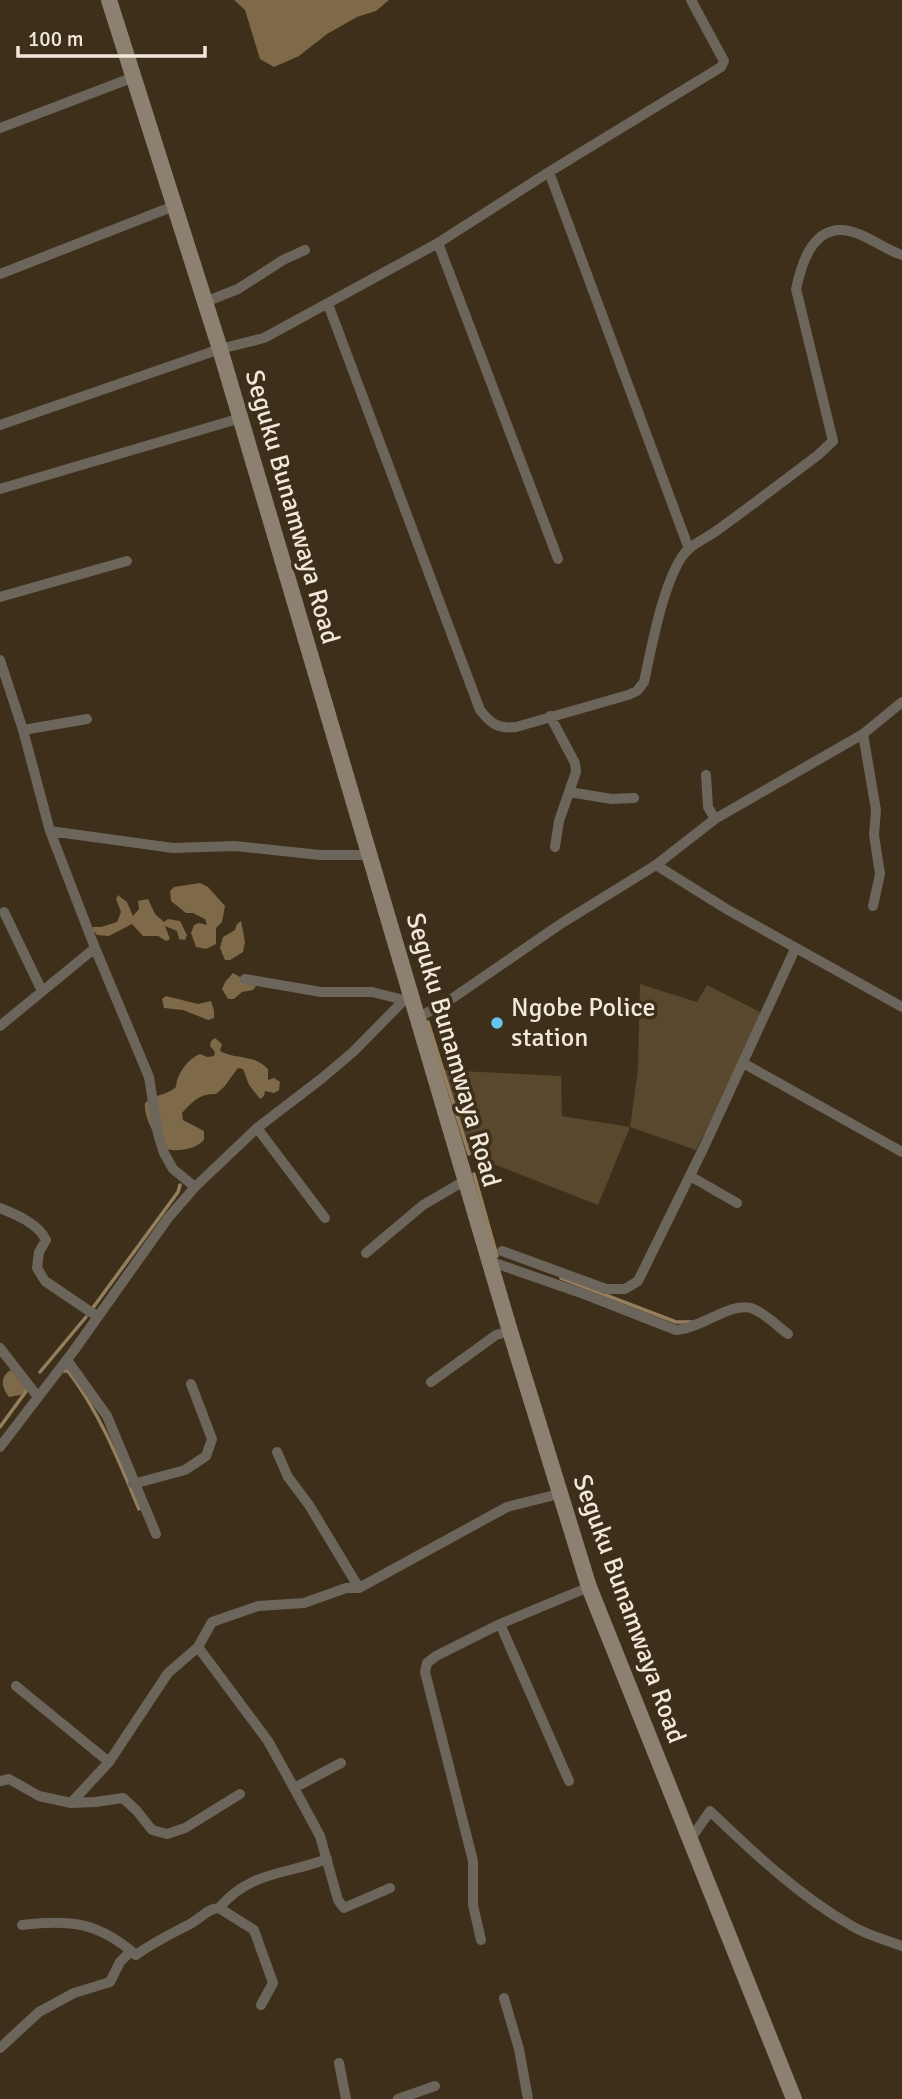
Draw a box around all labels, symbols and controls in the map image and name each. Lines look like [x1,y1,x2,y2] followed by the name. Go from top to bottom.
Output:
[18,14,205,58] scale bar
[28,26,83,52] text: 100 m
[238,366,346,648] street label: Seguku Bunamwaya Road
[399,909,507,1191] street label: Seguku Bunamwaya Road
[511,992,656,1054] place label: Ngobe Police station
[489,1015,505,1031] marker: Ngobe Police station
[566,1470,692,1748] street label: Seguku Bunamwaya Road

